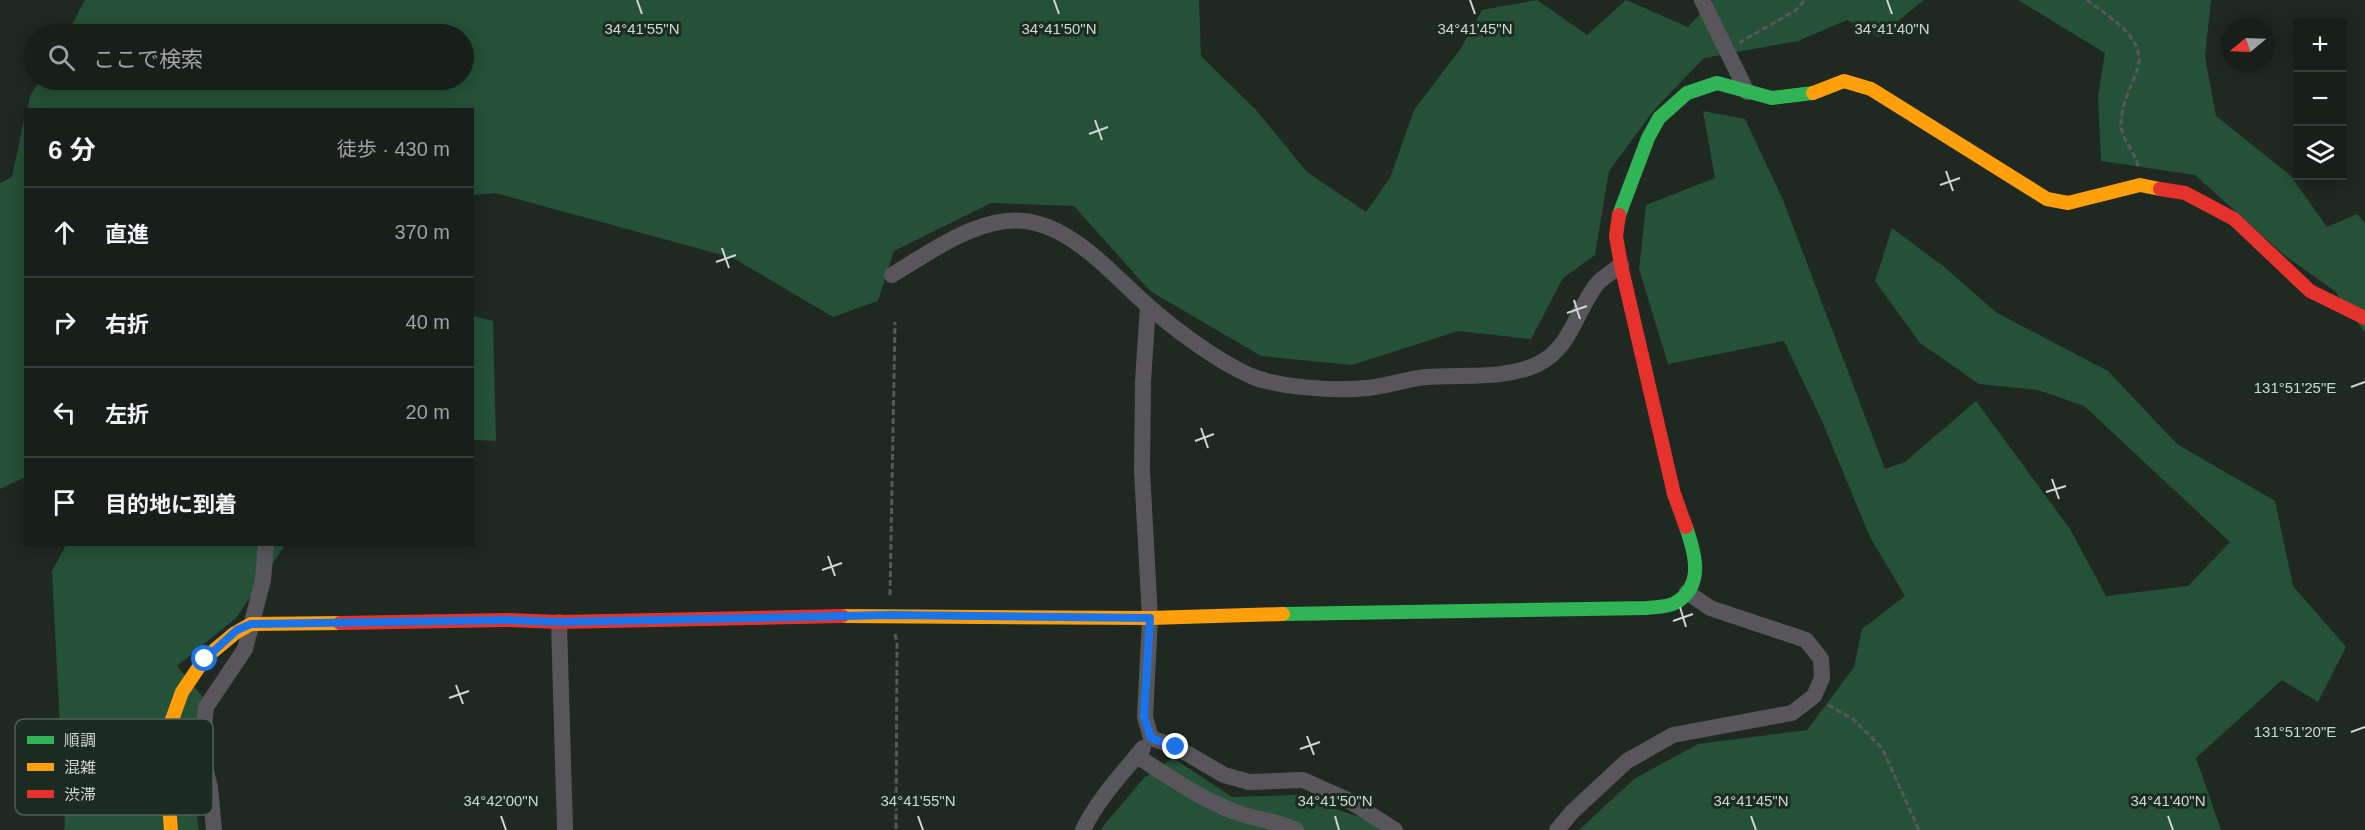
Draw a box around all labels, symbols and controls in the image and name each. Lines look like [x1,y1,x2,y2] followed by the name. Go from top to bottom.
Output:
[2221,18,2275,72] north arrow
[2293,18,2347,180] map controls
[2293,18,2347,72] button: +
[604,20,680,37] text: 34°41'55"N
[1021,20,1097,37] text: 34°41'50"N
[1437,20,1513,37] text: 34°41'45"N
[1854,20,1930,37] text: 34°41'40"N
[24,24,474,90] search box
[45,41,78,74] icon: search
[93,47,203,72] text: ここで検索
[2293,72,2347,126] button: −
[2293,126,2347,180] button: layers
[48,135,96,165] text: 6 分
[337,138,450,160] text: 徒歩 · 430 m
[48,216,81,249] icon: ahead
[394,221,450,243] text: 370 m
[105,222,149,247] text: 直進
[48,306,81,339] icon: right
[406,311,450,333] text: 40 m
[105,312,149,337] text: 右折
[2254,379,2336,396] text: 131°51'25"E
[48,396,81,429] icon: left
[406,401,450,423] text: 20 m
[105,402,149,427] text: 左折
[48,486,81,519] icon: arrive
[105,492,237,517] text: 目的地に到着
[191,645,217,671] route start
[15,719,213,815] legend
[2254,723,2336,740] text: 131°51'20"E
[64,732,96,749] text: 順調
[1162,733,1188,759] route end
[64,759,96,776] text: 混雑
[64,786,96,803] text: 渋滞
[463,792,539,809] text: 34°42'00"N
[880,792,956,809] text: 34°41'55"N
[1297,792,1373,809] text: 34°41'50"N
[1713,792,1789,809] text: 34°41'45"N
[2130,792,2206,809] text: 34°41'40"N

